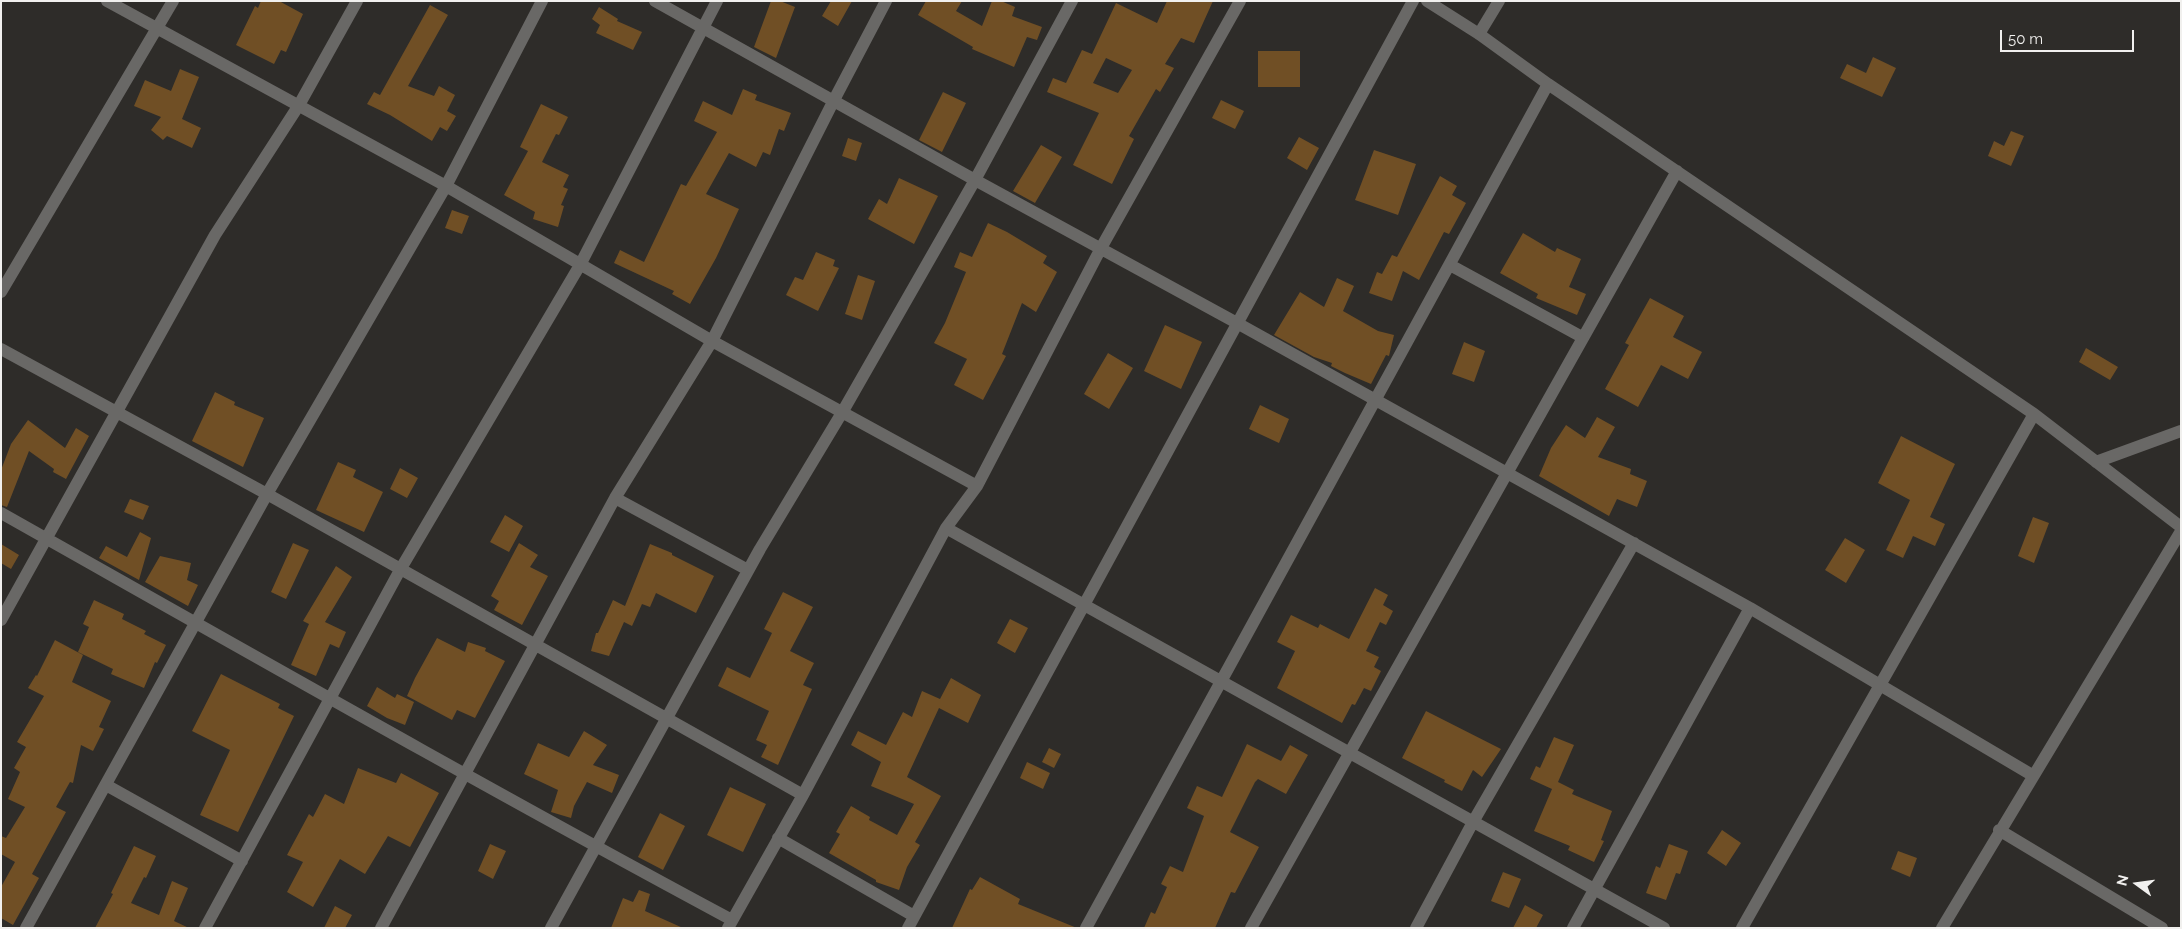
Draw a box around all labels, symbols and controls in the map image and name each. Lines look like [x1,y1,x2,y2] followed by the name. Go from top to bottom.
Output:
[2002,20,2136,52] scale bar
[2008,30,2043,48] text: 50 m
[2112,859,2162,909] north arrow
[2113,873,2132,887] text: N

